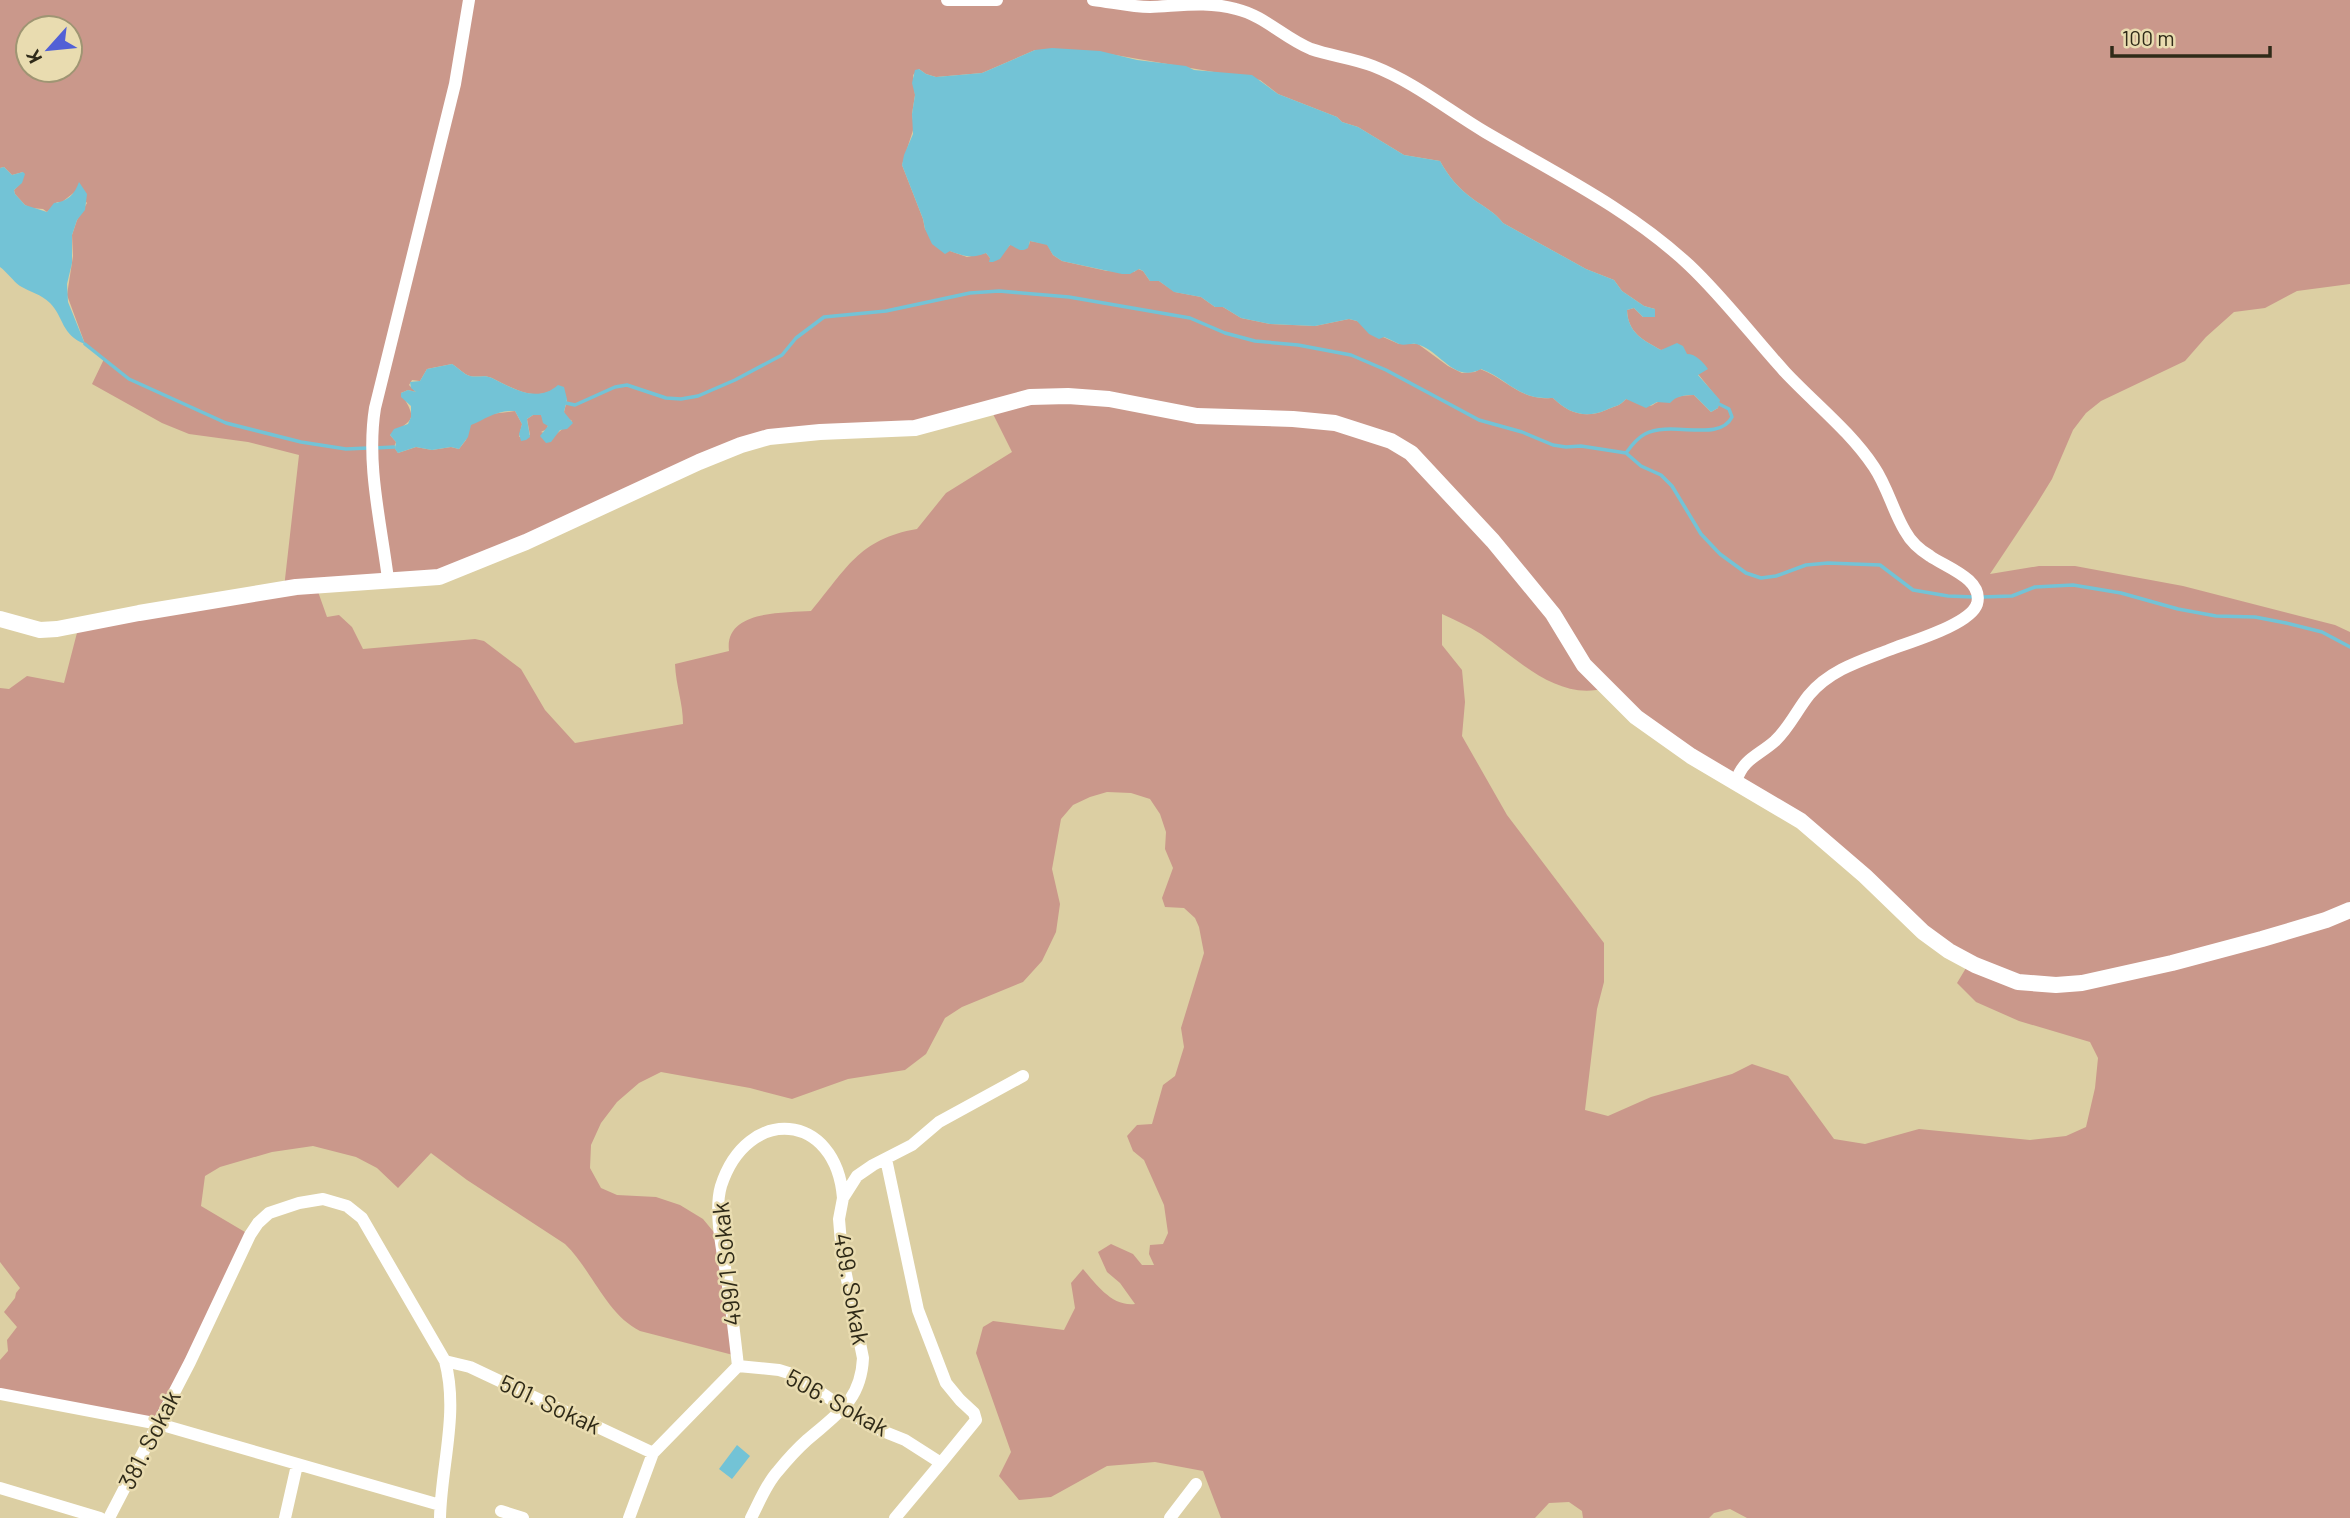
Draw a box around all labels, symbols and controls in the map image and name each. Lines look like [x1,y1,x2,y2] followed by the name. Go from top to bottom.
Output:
[14,14,84,84] north arrow
[2112,14,2270,58] scale bar
[2122,25,2175,50] text: 100 m
[20,46,46,67] text: K
[705,1201,746,1327] street label: 499/1 Sokak
[828,1231,877,1347] street label: 499. Sokak
[781,1362,894,1442] street label: 506. Sokak
[495,1368,606,1440] street label: 501. Sokak
[111,1385,186,1494] street label: 381. Sokak

